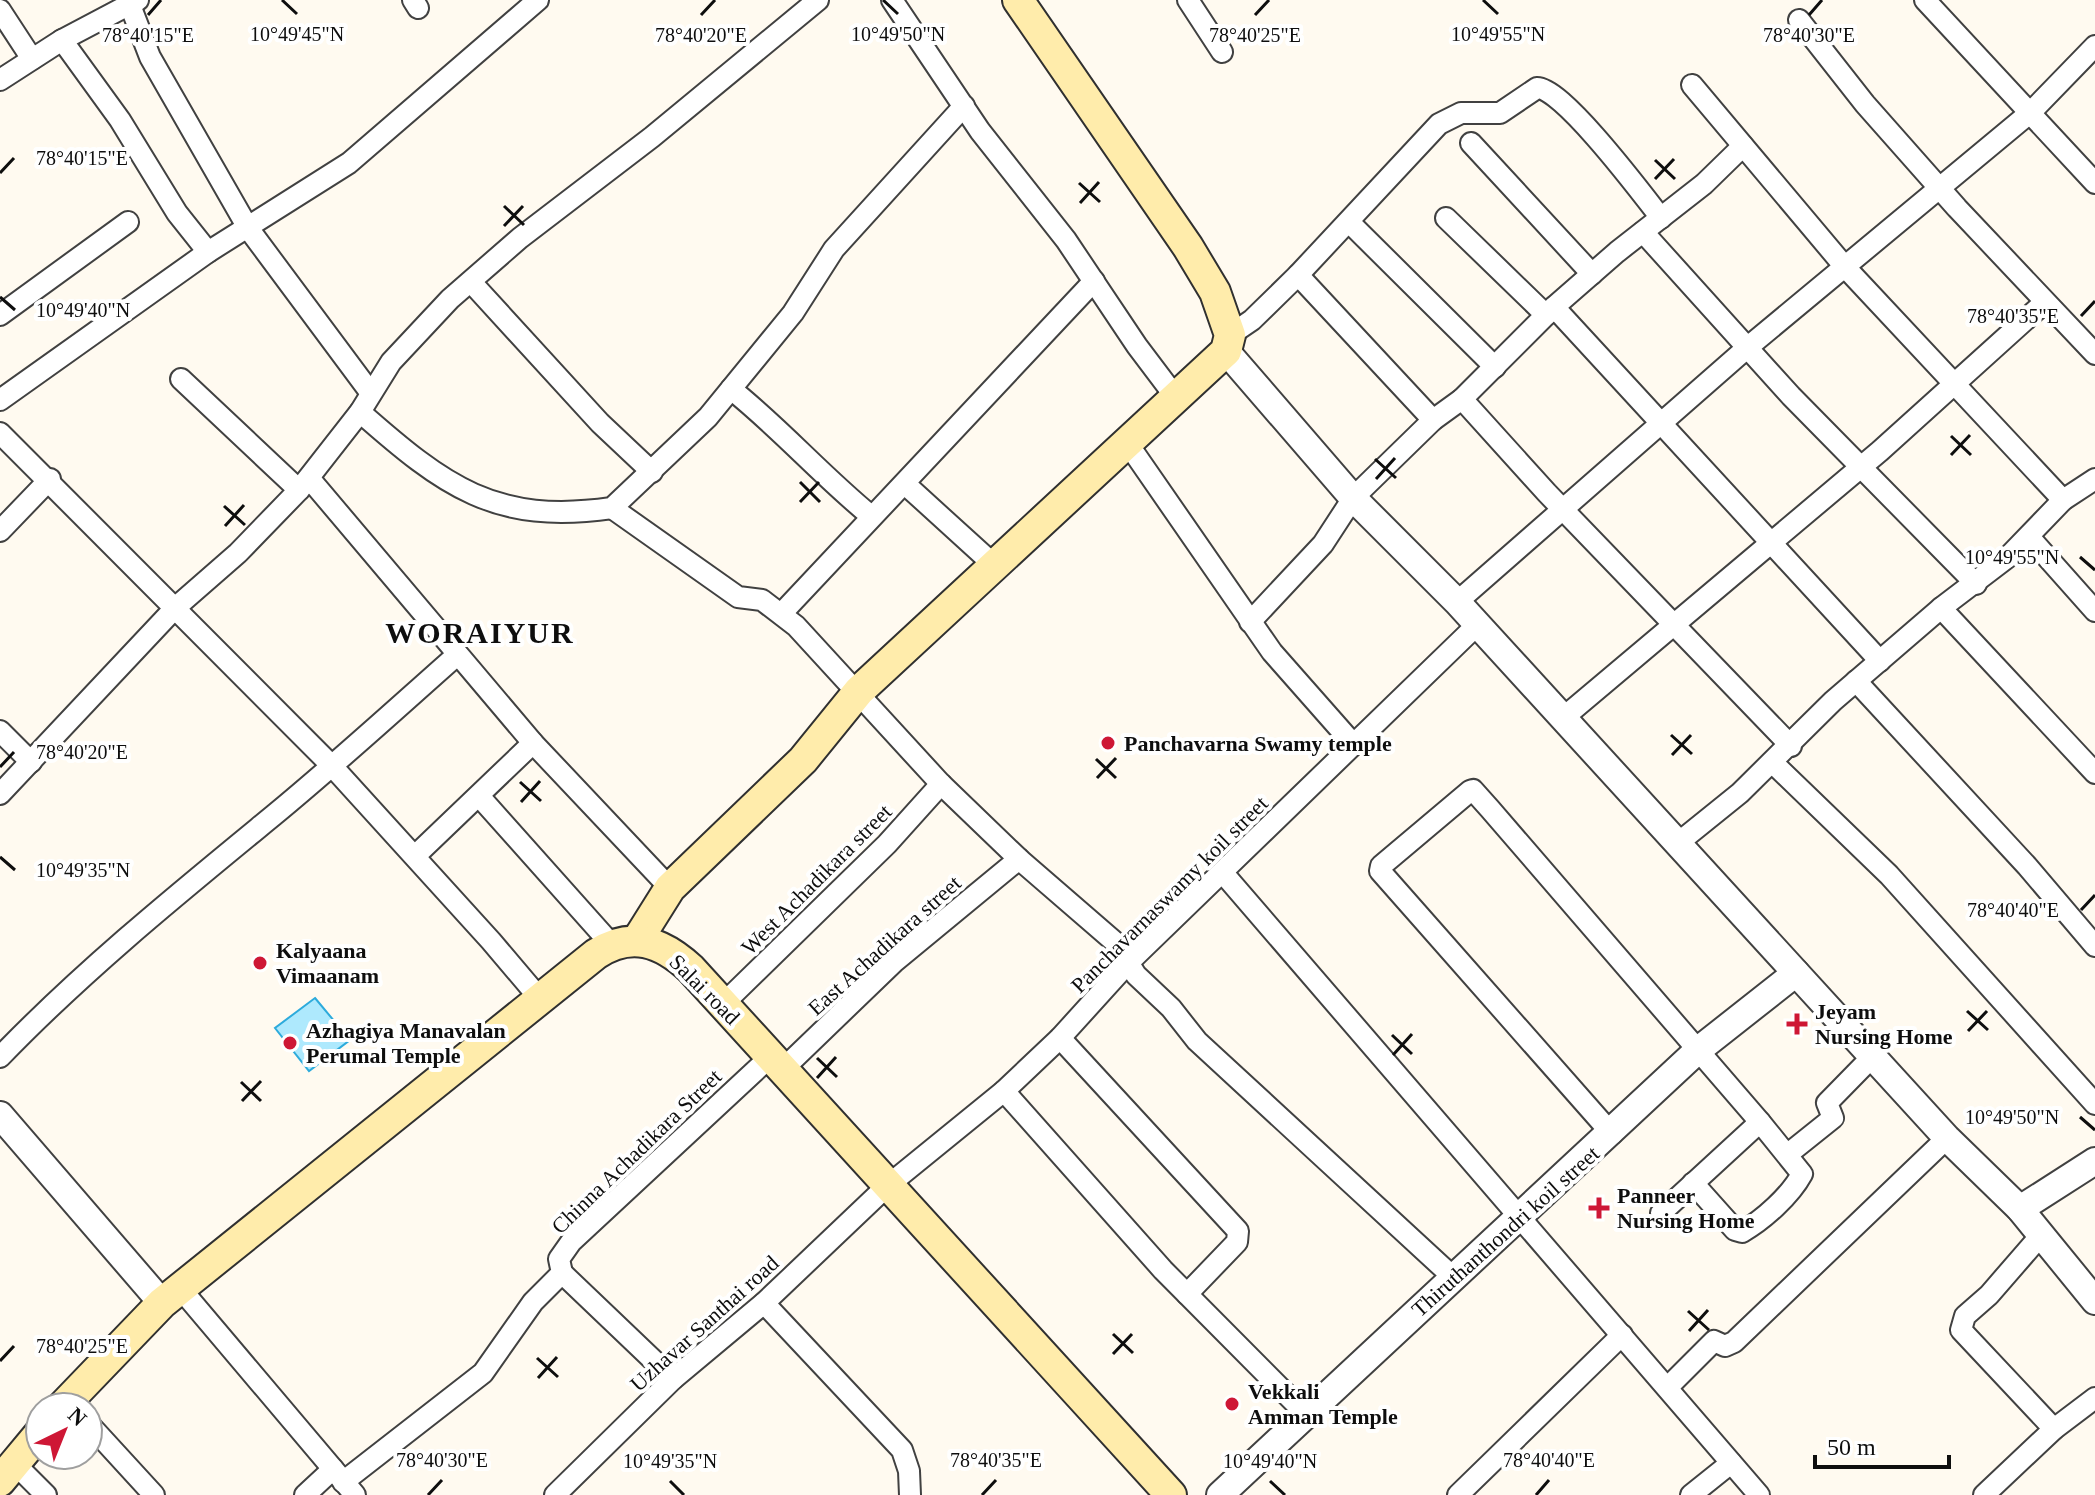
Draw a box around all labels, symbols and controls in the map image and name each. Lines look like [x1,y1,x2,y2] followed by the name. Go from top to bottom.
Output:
[250,23,344,45] text: 10°49'45"N
[851,23,945,45] text: 10°49'50"N
[1451,23,1545,45] text: 10°49'55"N
[102,24,194,46] text: 78°40'15"E
[655,24,747,46] text: 78°40'20"E
[1209,24,1301,46] text: 78°40'25"E
[1763,24,1855,46] text: 78°40'30"E
[36,147,128,169] text: 78°40'15"E
[36,299,130,321] text: 10°49'40"N
[1967,305,2059,327] text: 78°40'35"E
[1965,546,2059,568] text: 10°49'55"N
[385,616,575,649] district label: WORAIYUR
[1124,731,1392,756] place label: Panchavarna Swamy temple
[1099,734,1117,752] marker: Panchavarna Swamy temple
[36,741,128,763] text: 78°40'20"E
[1066,791,1273,998] street label: Panchavarnaswamy koil street
[736,799,897,960] street label: West Achadikara street
[36,859,130,881] text: 10°49'35"N
[803,870,966,1020] street label: East Achadikara street
[1967,899,2059,921] text: 78°40'40"E
[276,938,379,988] place label: Kalyaana Vimaanam
[664,949,745,1030] street label: Salai road
[251,954,269,972] marker: Kalyaana Vimaanam
[1815,999,1953,1049] place label: Jeyam Nursing Home
[1786,1013,1808,1035] marker: Jeyam Nursing Home
[306,1018,506,1068] place label: Azhagiya Manavalan Perumal Temple
[281,1034,299,1052] marker: Azhagiya Manavalan Perumal Temple
[546,1064,726,1239] street label: Chinna Achadikara Street
[1965,1106,2059,1128] text: 10°49'50"N
[1407,1141,1604,1322] street label: Thiruthanthondri koil street
[1617,1183,1755,1233] place label: Panneer Nursing Home
[1588,1197,1610,1219] marker: Panneer Nursing Home
[625,1250,784,1396] street label: Uzhavar Santhai road
[36,1335,128,1357] text: 78°40'25"E
[1248,1379,1398,1429] place label: Vekkali Amman Temple
[24,1391,104,1471] north arrow
[1223,1395,1241,1413] marker: Vekkali Amman Temple
[63,1402,92,1431] text: N
[1815,1419,1949,1469] scale bar
[1827,1434,1876,1460] text: 50 m
[396,1449,488,1471] text: 78°40'30"E
[950,1449,1042,1471] text: 78°40'35"E
[1503,1449,1595,1471] text: 78°40'40"E
[623,1450,717,1472] text: 10°49'35"N
[1223,1450,1317,1472] text: 10°49'40"N

